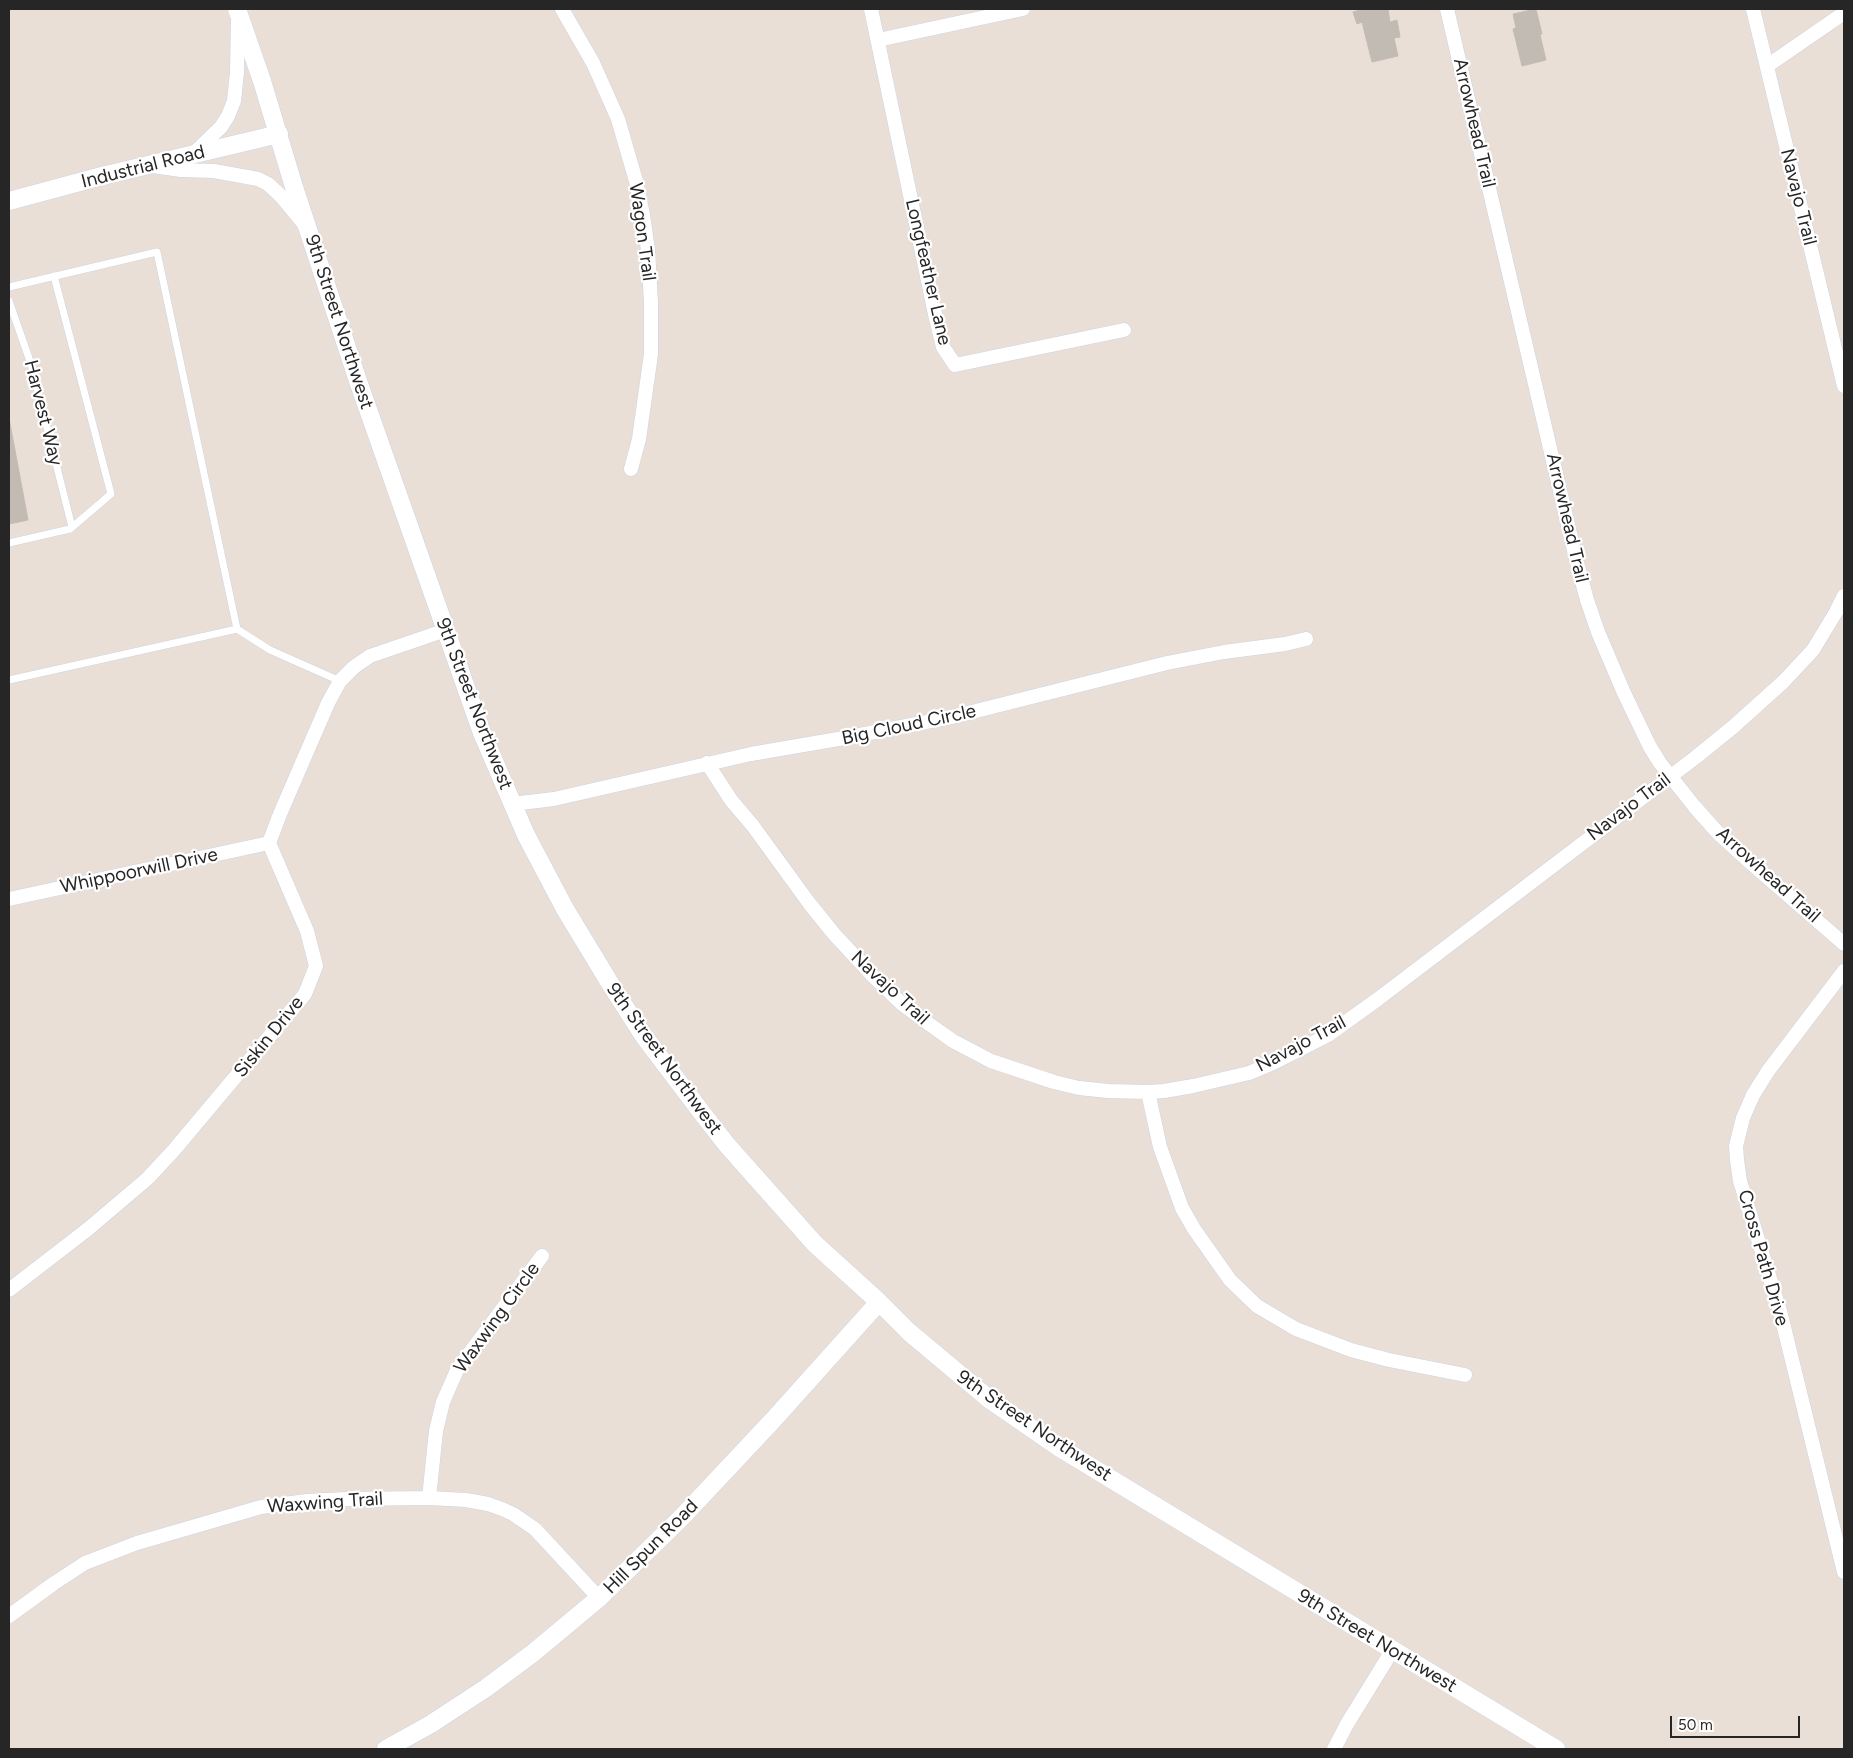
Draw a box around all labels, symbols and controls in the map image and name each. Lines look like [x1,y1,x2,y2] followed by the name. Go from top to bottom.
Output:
[1448,56,1500,190] street label: Arrowhead Trail
[79,141,207,193] street label: Industrial Road
[1775,146,1821,248] street label: Navajo Trail
[624,181,660,283] street label: Wagon Trail
[900,197,956,347] street label: Longfeather Lane
[300,232,378,412] street label: 9th Street Northwest
[19,358,67,468] street label: Harvest Way
[1541,451,1593,585] street label: Arrowhead Trail
[431,615,517,793] street label: 9th Street Northwest
[840,700,978,750] street label: Big Cloud Circle
[1583,768,1675,846] street label: Navajo Trail
[1711,822,1825,928] street label: Arrowhead Trail
[58,843,220,899] street label: Whippoorwill Drive
[846,946,934,1030] street label: Navajo Trail
[601,979,727,1139] street label: 9th Street Northwest
[229,992,309,1082] street label: Siskin Drive
[1252,1011,1350,1077] street label: Navajo Trail
[1733,1187,1793,1329] street label: Cross Path Drive
[449,1258,545,1378] street label: Waxwing Circle
[952,1366,1116,1486] street label: 9th Street Northwest
[266,1488,384,1518] street label: Waxwing Trail
[599,1495,703,1599] street label: Hill Spun Road
[1293,1584,1461,1698] street label: 9th Street Northwest
[1673,1706,1803,1738] scale bar
[1678,1716,1713,1734] text: 50 m

